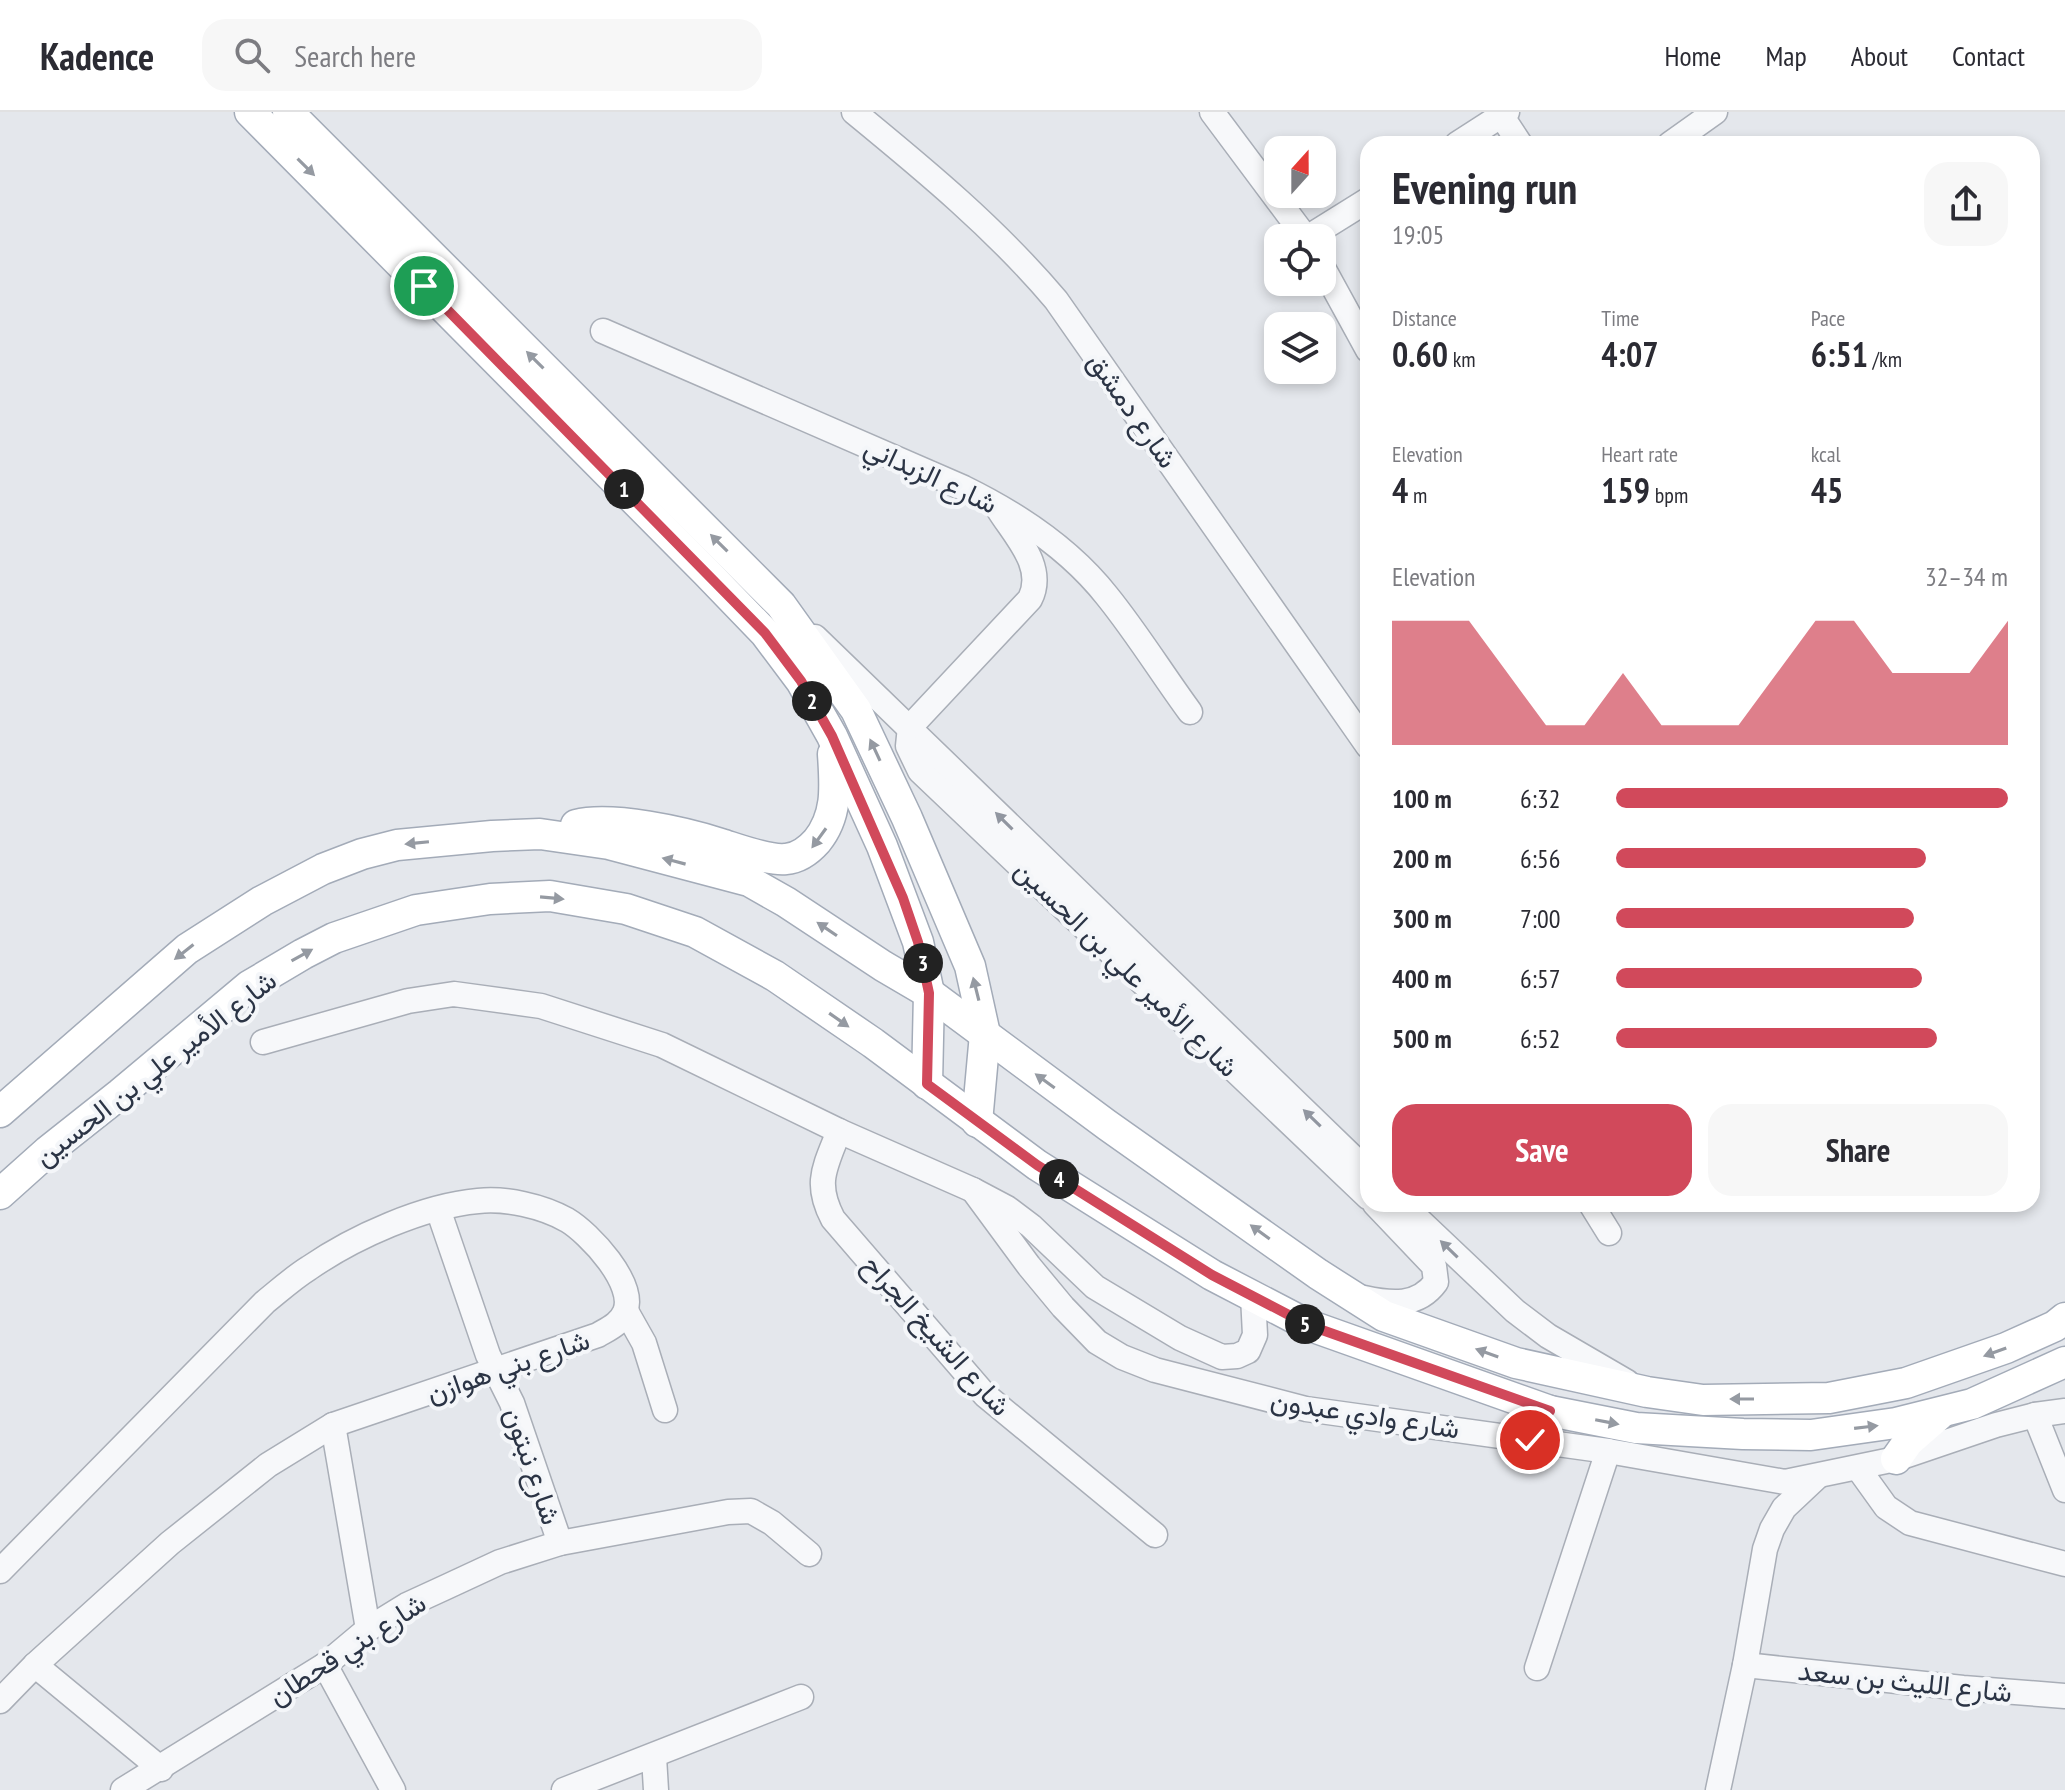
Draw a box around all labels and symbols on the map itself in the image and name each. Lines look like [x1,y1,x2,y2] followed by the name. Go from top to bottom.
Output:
[1264,136,1336,208] north arrow
[296,157,315,176] one-way arrow
[390,252,458,320] pin
[1079,344,1187,476] street label: شارع دمشق
[526,350,545,369] one-way arrow
[857,428,1004,526] street label: شارع الزبداني
[604,469,644,509] pin: 1
[710,535,729,553] one-way arrow
[792,681,832,721] pin: 2
[868,738,882,761] one-way arrow
[995,812,1014,830] one-way arrow
[812,827,827,848] one-way arrow
[404,837,429,850] one-way arrow
[1004,851,1247,1088] street label: شارع الأمير علي بن الحسين
[661,855,686,867] one-way arrow
[540,892,565,905] one-way arrow
[816,922,837,937] one-way arrow
[903,943,943,983] pin: 3
[174,944,194,960] one-way arrow
[291,948,313,962] one-way arrow
[26,961,287,1178] street label: شارع الأمير علي بن الحسين
[969,976,981,1001] one-way arrow
[829,1012,850,1027] one-way arrow
[1035,1073,1056,1089] one-way arrow
[1303,1109,1322,1128] one-way arrow
[1039,1159,1079,1199] pin: 4
[1249,1225,1270,1240] one-way arrow
[1440,1241,1459,1259] one-way arrow
[854,1246,1020,1425] street label: شارع الشيخ الجراح
[1285,1304,1325,1344] pin: 5
[421,1320,596,1415] street label: شارع بني هوازن
[1475,1346,1499,1358] one-way arrow
[1983,1346,2007,1359] one-way arrow
[1267,1380,1462,1452] street label: شارع وادي عبدون
[1729,1393,1754,1406] one-way arrow
[495,1402,571,1530] street label: شارع نبتون
[1496,1406,1564,1474] pin
[1595,1417,1620,1429] one-way arrow
[1854,1421,1879,1434] one-way arrow
[261,1584,435,1718] street label: شارع بني قحطان
[1796,1651,2014,1711] street label: شارع الليث بن سعد

